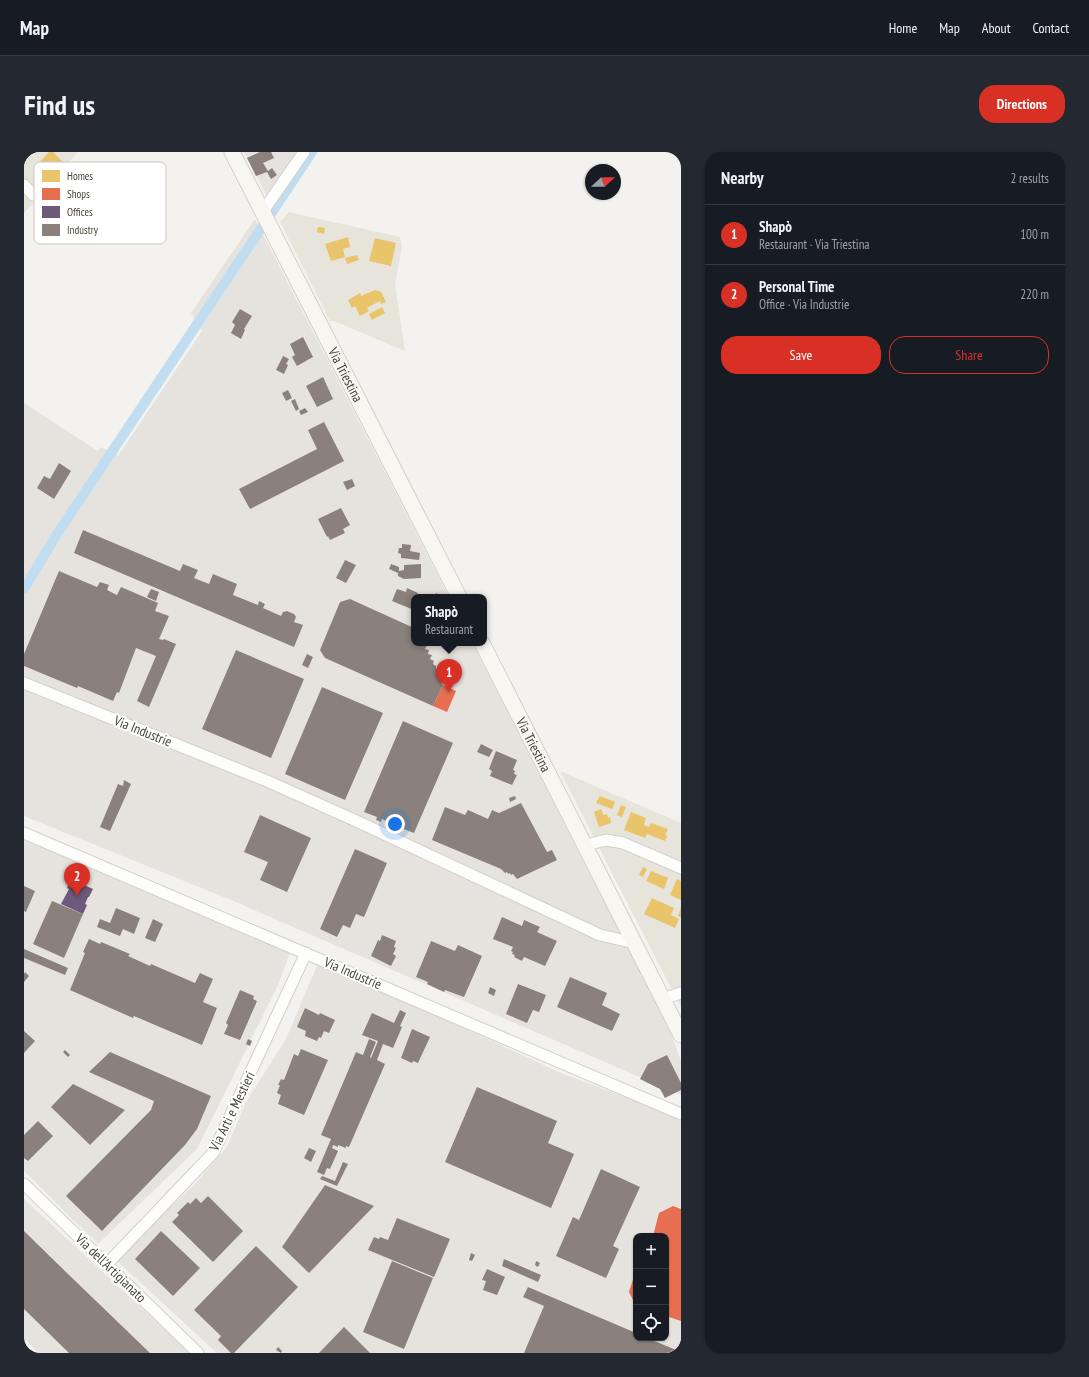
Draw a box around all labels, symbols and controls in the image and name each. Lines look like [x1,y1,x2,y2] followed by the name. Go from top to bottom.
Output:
[20,16,49,40] text: Map
[889,19,917,37] text: Home
[939,19,960,37] text: Map
[982,19,1011,37] text: About
[1033,19,1069,37] text: Contact
[979,85,1065,123] button: Directions
[24,86,95,123] text: Find us
[34,162,166,244] legend
[585,164,621,200] north arrow
[721,167,764,189] text: Nearby
[67,169,93,183] text: Homes
[1010,170,1049,187] text: 2 results
[67,187,90,201] text: Shops
[67,205,93,219] text: Offices
[759,217,792,236] text: Shapò
[67,223,99,237] text: Industry
[731,226,737,243] text: 1
[1020,226,1049,243] text: 100 m
[759,236,870,253] text: Restaurant · Via Triestina
[759,277,835,296] text: Personal Time
[731,286,737,303] text: 2
[1020,286,1049,303] text: 220 m
[759,296,849,313] text: Office · Via Industrie
[721,336,881,374] button: Save
[889,336,1049,374] button: Share
[324,343,367,405] street label: Via Triestina
[411,594,487,646] popup
[425,602,458,621] text: Shapò
[425,621,473,638] text: Restaurant
[436,659,462,692] pin: 1
[110,711,175,751] street label: Via Industrie
[512,713,555,775] street label: Via Triestina
[385,814,405,834] your location
[64,863,90,896] pin: 2
[321,952,385,993] street label: Via Industrie
[205,1068,259,1155] street label: Via Arti e Mestieri
[71,1229,150,1306] street label: Via dell'Artigianato
[633,1233,669,1341] map controls
[633,1233,669,1269] button: +
[633,1269,669,1305] button: −
[633,1305,669,1341] button: locate

